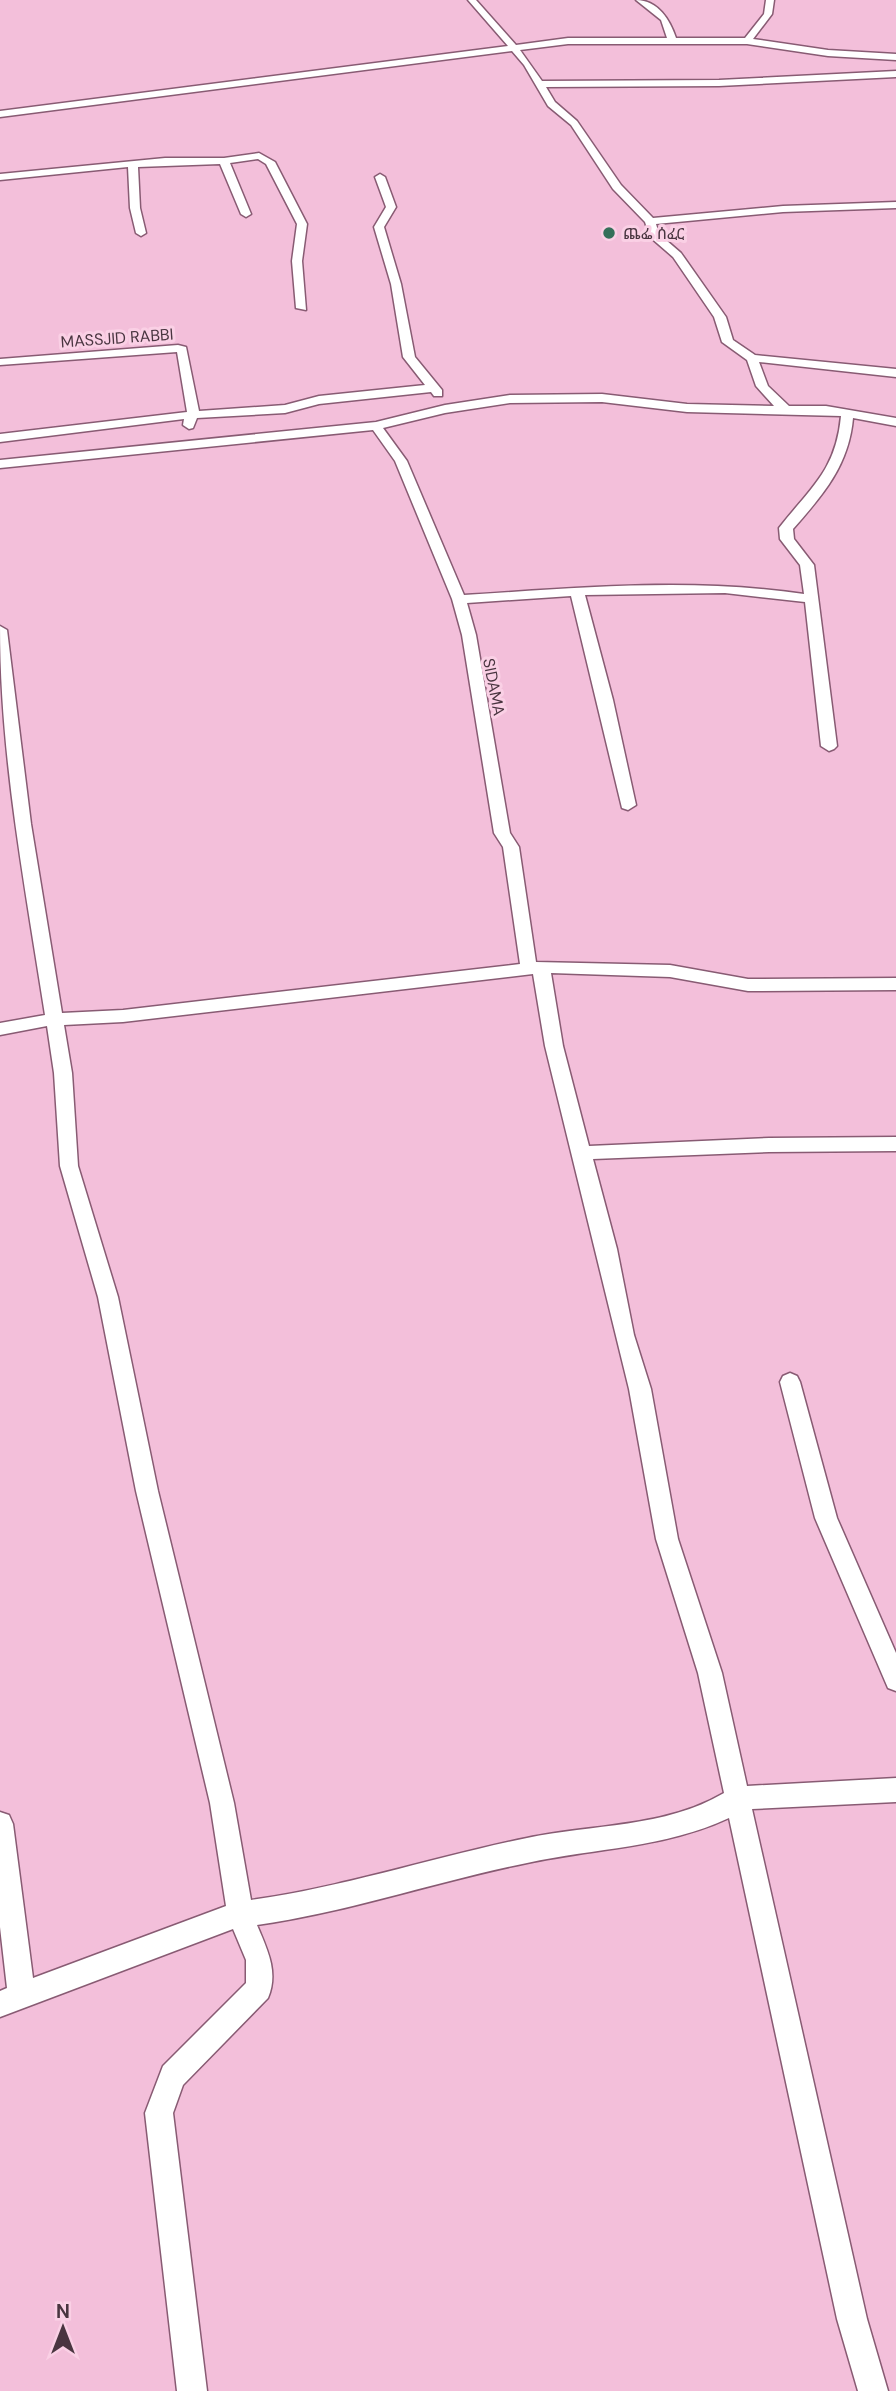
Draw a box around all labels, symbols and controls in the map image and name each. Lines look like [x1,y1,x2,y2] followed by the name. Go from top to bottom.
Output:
[623,223,684,244] place label: ጨፌ ሰፈር
[601,225,617,241] marker: ጨፌ ሰፈር
[60,324,174,352] street label: MASSJID RABBI
[478,657,510,718] street label: SIDAMA
[28,2293,98,2363] north arrow
[56,2299,70,2324] text: N

